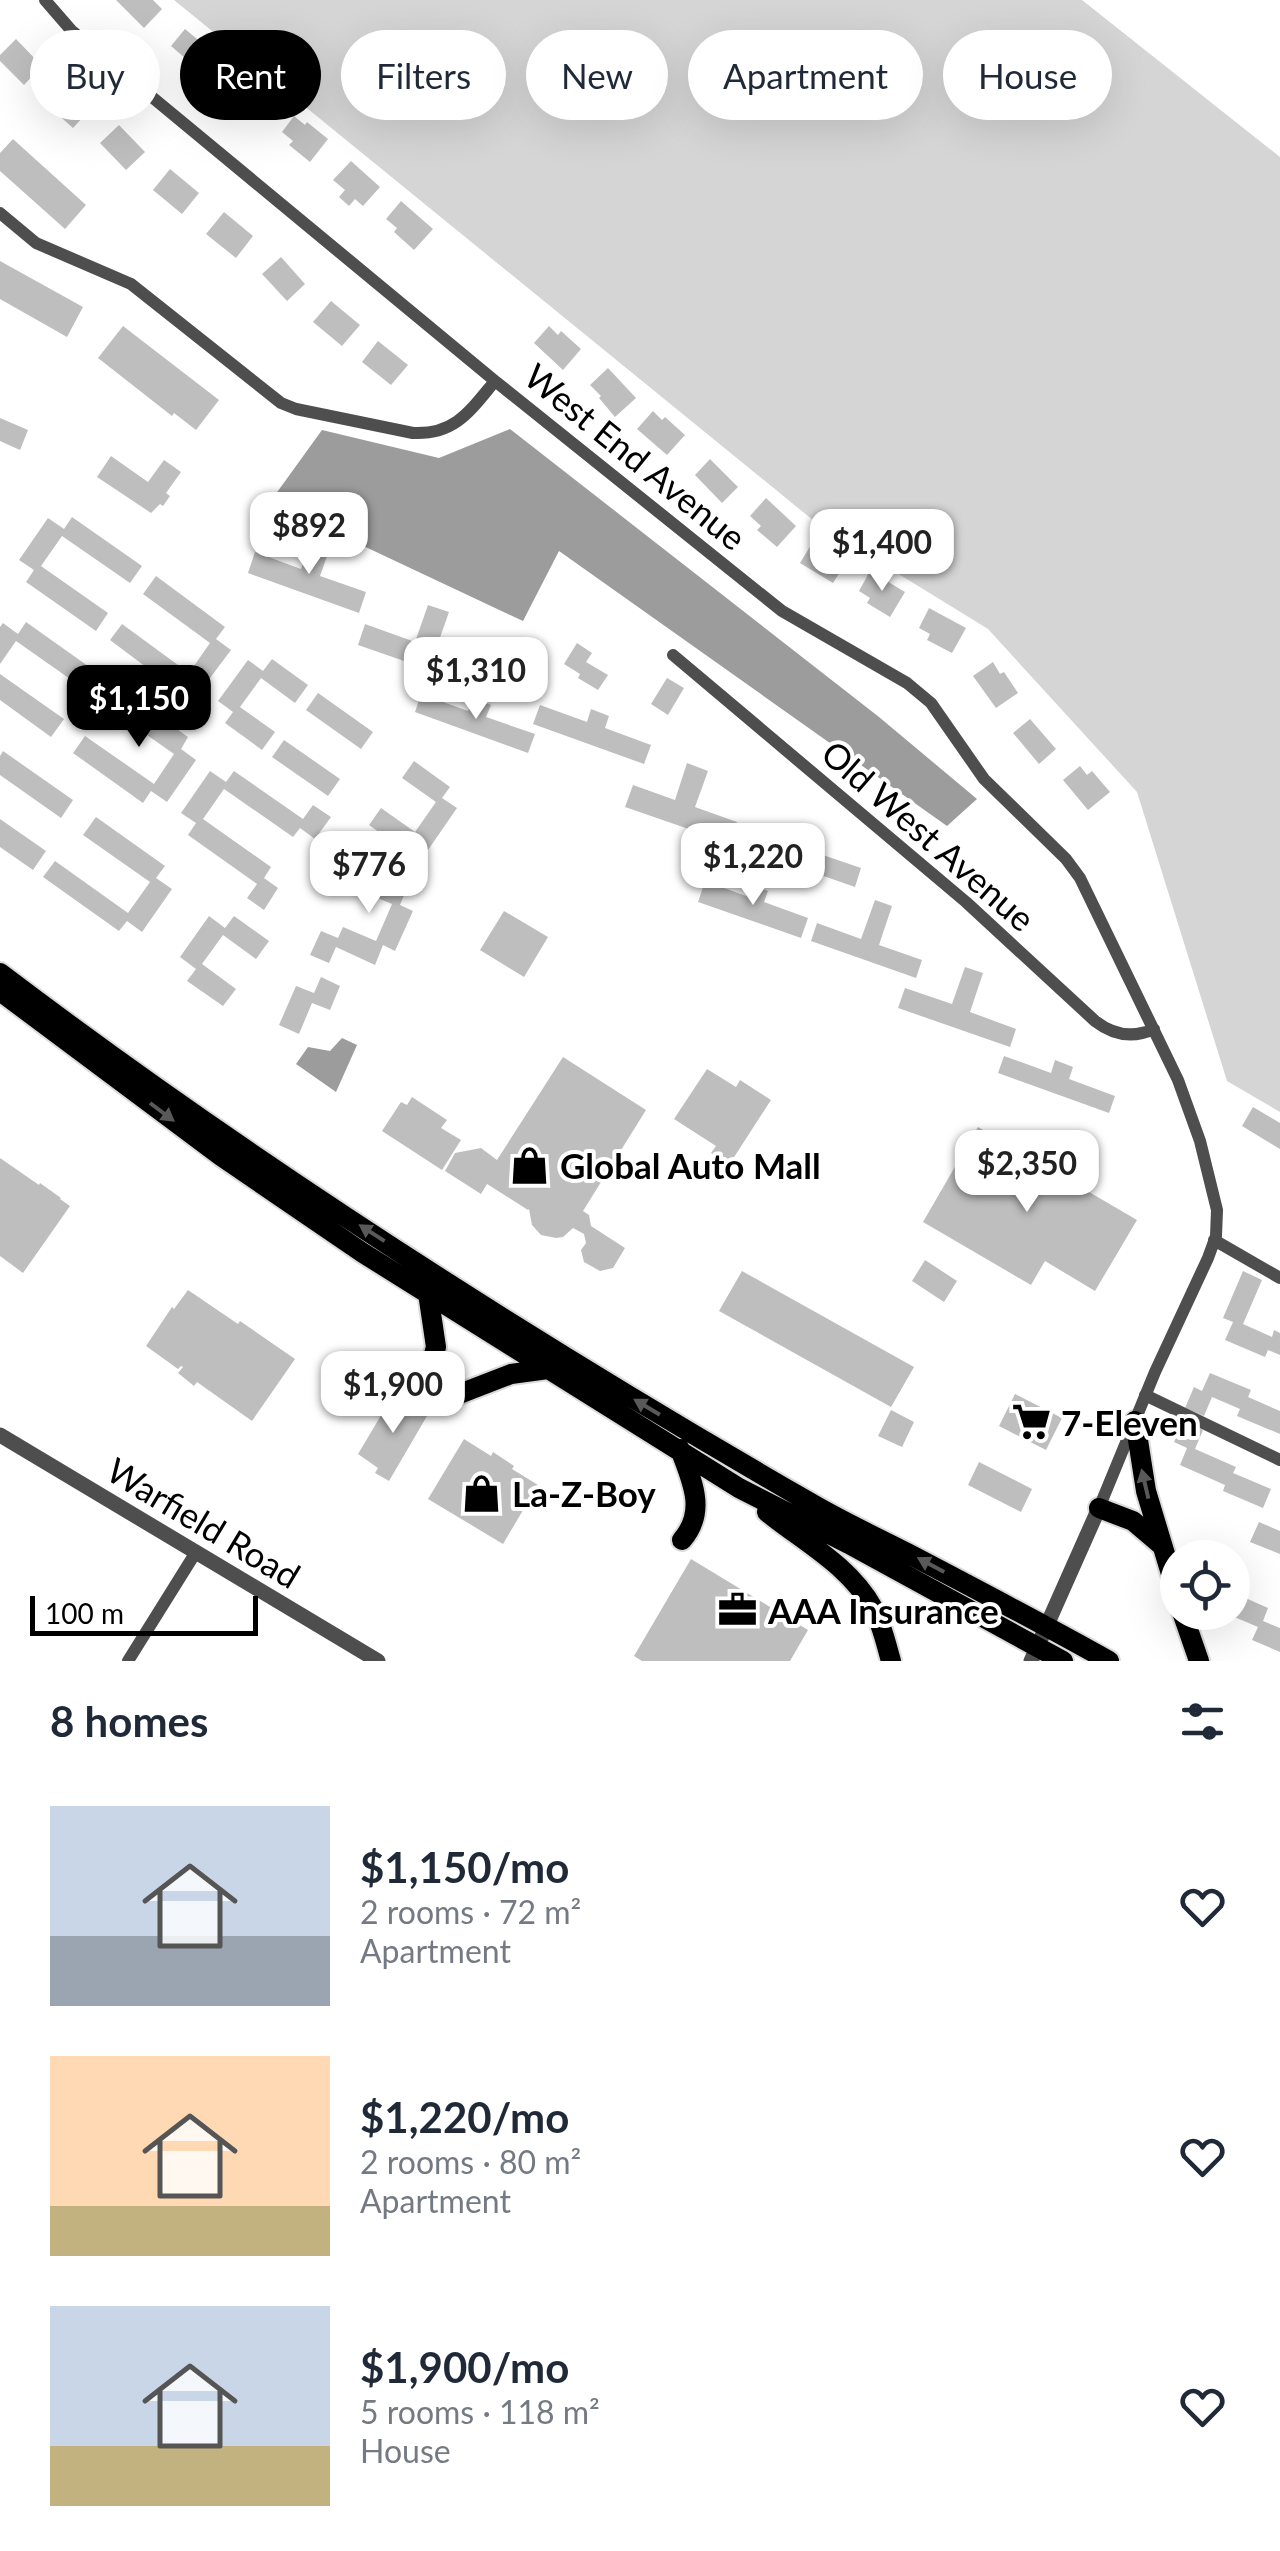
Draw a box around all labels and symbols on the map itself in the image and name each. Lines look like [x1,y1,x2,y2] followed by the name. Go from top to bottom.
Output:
[517,354,755,558] street label: West End Avenue
[250,492,368,577] pin: $892
[801,509,963,594] pin: $1,400
[395,637,557,722] pin: $1,310
[58,665,220,750] pin: $1,150
[814,731,1044,939] street label: Old West Avenue
[672,823,834,908] pin: $1,220
[310,831,428,916] pin: $776
[149,1102,175,1122] one-way arrow
[946,1130,1108,1215] pin: $2,350
[509,1144,551,1186] shop icon: Global Auto Mall
[560,1144,821,1186] place label: Global Auto Mall
[359,1225,386,1243] one-way arrow
[312,1351,474,1436] pin: $1,900
[633,1399,661,1416] one-way arrow
[1010,1401,1052,1443] supermarket icon: 7-Eleven
[1061,1401,1198,1443] place label: 7-Eleven
[100,1448,308,1596] street label: Warfield Road
[1137,1468,1152,1499] one-way arrow
[461,1472,503,1514] shop icon: La-Z-Boy
[512,1472,656,1514] place label: La-Z-Boy
[916,1557,945,1574] one-way arrow
[717,1589,759,1631] office icon: AAA Insurance
[767,1589,999,1631] place label: AAA Insurance
[30,1591,258,1636] scale bar

